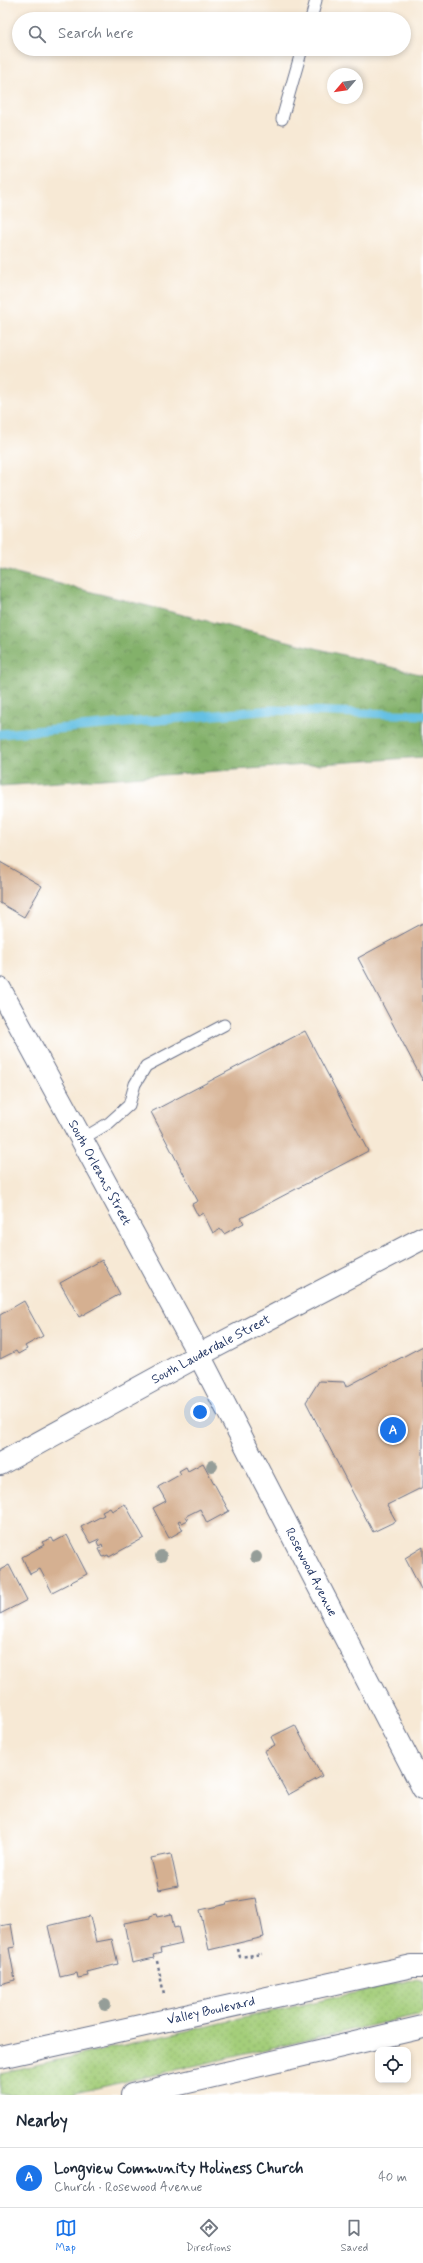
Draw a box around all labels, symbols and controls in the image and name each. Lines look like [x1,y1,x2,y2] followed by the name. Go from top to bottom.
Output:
[12,12,411,56] search box
[26,23,48,45] icon: search
[58,24,134,44] text: Search here
[327,68,363,104] north arrow
[64,1117,135,1229] street label: South Orleans Street
[148,1311,273,1388] street label: South Lauderdale Street
[190,1402,210,1422] your location
[380,1415,406,1445] pin: A
[281,1525,341,1619] street label: Rosewood Avenue
[165,1992,257,2028] street label: Valley Boulevard
[375,2047,411,2083] map controls
[375,2047,411,2083] button: locate
[16,2110,68,2132] text: Nearby
[54,2159,303,2179] text: Longview Community Holiness Church
[25,2169,33,2186] text: A
[378,2169,407,2186] text: 40 m
[54,2179,202,2196] text: Church · Rosewood Avenue
[55,2217,77,2255] tab: Map
[186,2217,231,2255] tab: Directions
[341,2217,368,2255] tab: Saved

